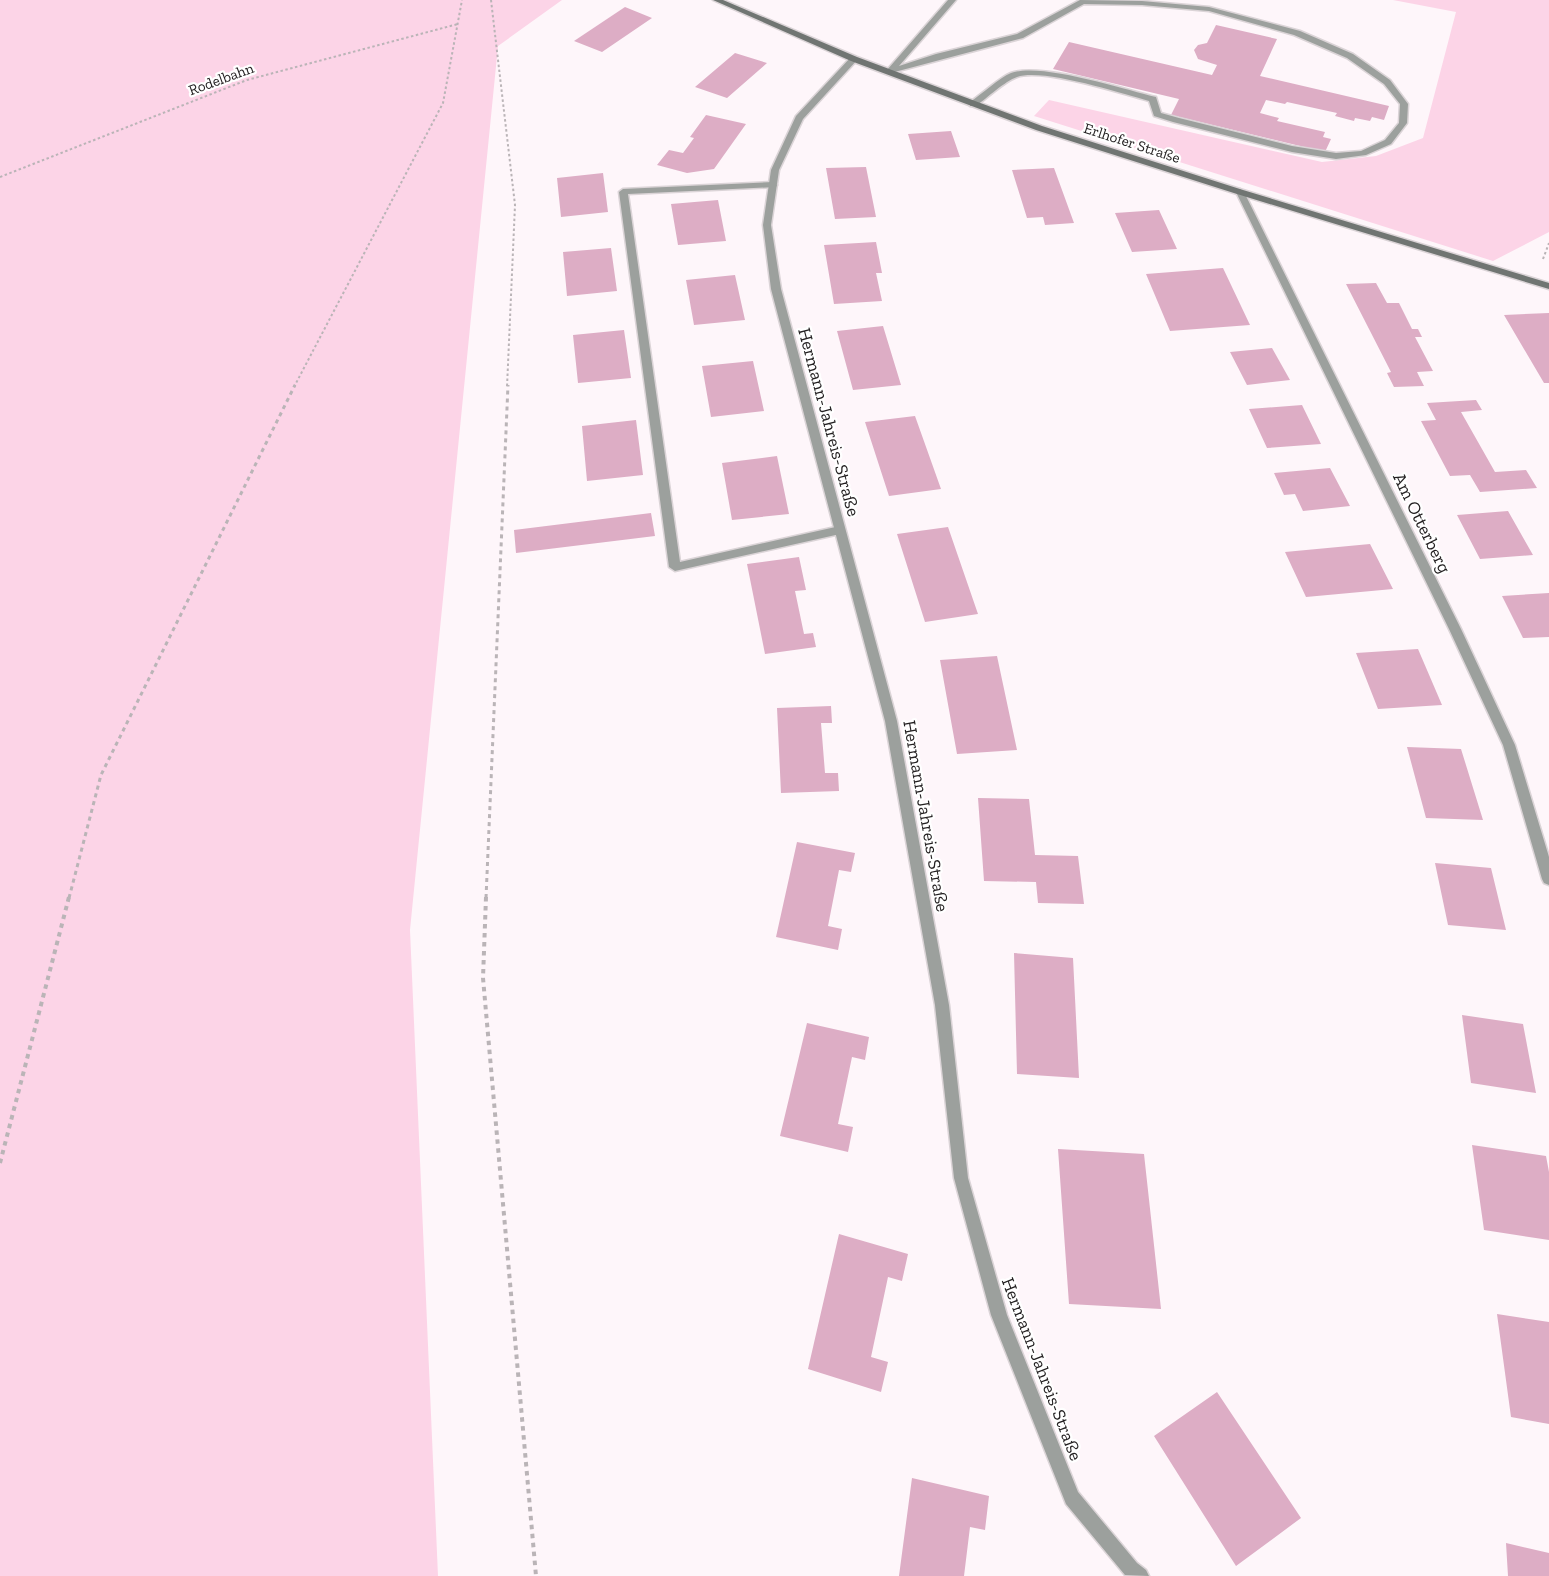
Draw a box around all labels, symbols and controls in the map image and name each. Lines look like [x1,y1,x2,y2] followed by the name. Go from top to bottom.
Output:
[186,59,257,99] street label: Rodelbahn
[1082,119,1182,167] street label: Erlhofer Straße
[793,325,865,519] street label: Hermann-Jahreis-Straße
[1388,469,1456,577] street label: Am Otterberg
[898,718,954,914] street label: Hermann-Jahreis-Straße
[997,1274,1087,1464] street label: Hermann-Jahreis-Straße

